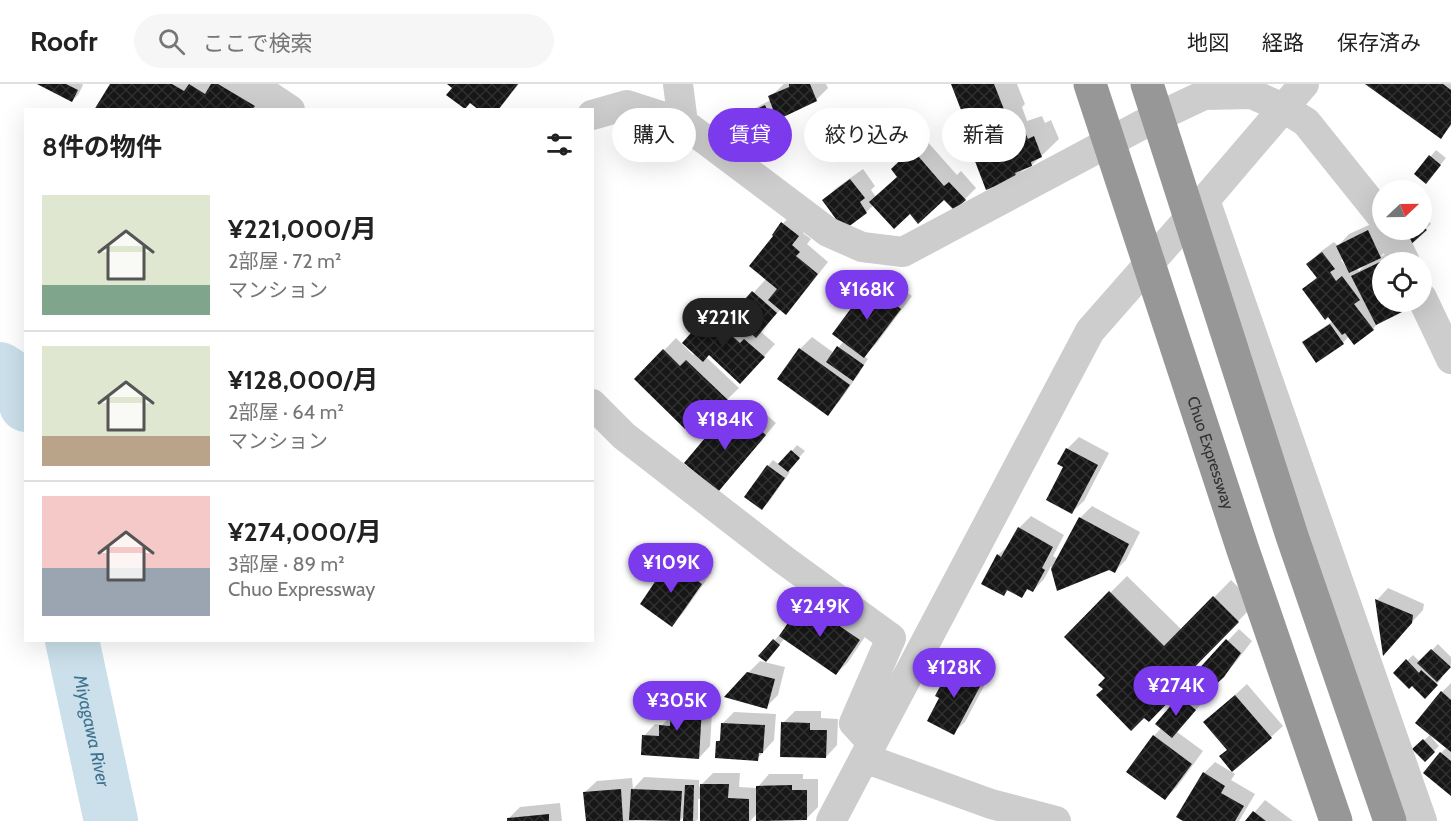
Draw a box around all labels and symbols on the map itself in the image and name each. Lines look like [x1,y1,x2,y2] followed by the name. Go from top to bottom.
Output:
[1372,180,1432,240] north arrow
[825,270,909,321] pin: ¥168K
[681,298,765,349] pin: ¥221K
[1183,394,1238,512] street label: Chuo Expressway
[683,400,767,451] pin: ¥184K
[629,543,713,594] pin: ¥109K
[778,587,862,638] pin: ¥249K
[912,648,996,699] pin: ¥128K
[1134,666,1218,717] pin: ¥274K
[69,672,115,790] water label: Miyagawa River
[635,681,719,732] pin: ¥305K

